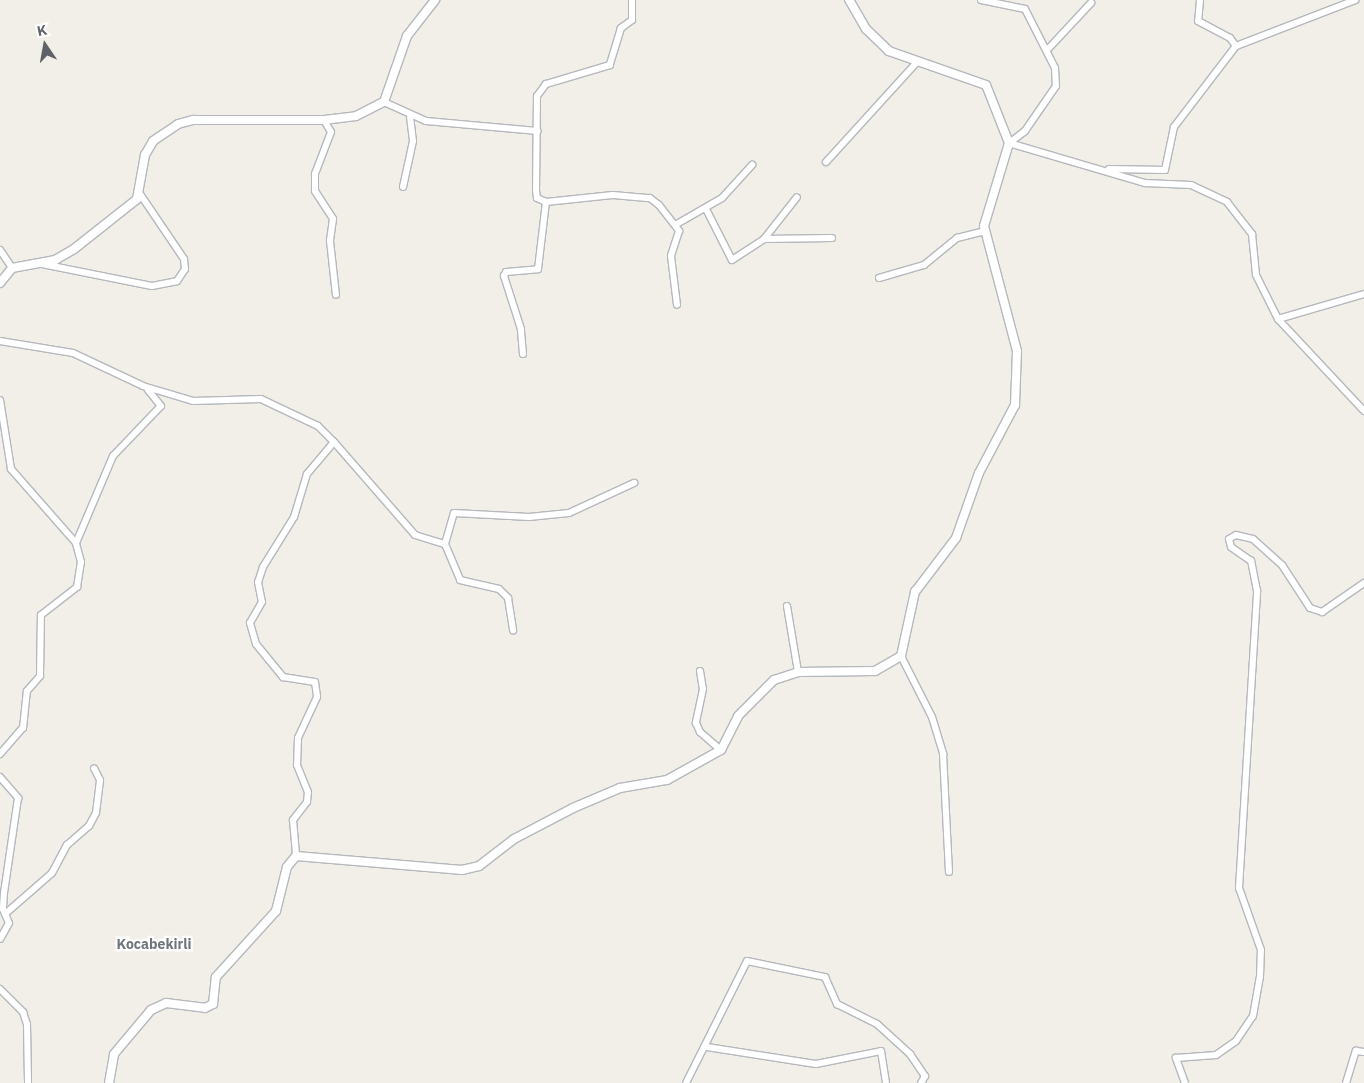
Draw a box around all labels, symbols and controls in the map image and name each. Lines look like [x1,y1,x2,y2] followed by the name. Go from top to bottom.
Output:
[20,20,70,70] north arrow
[35,21,49,40] text: K
[117,936,191,952] district label: Kocabekirli

